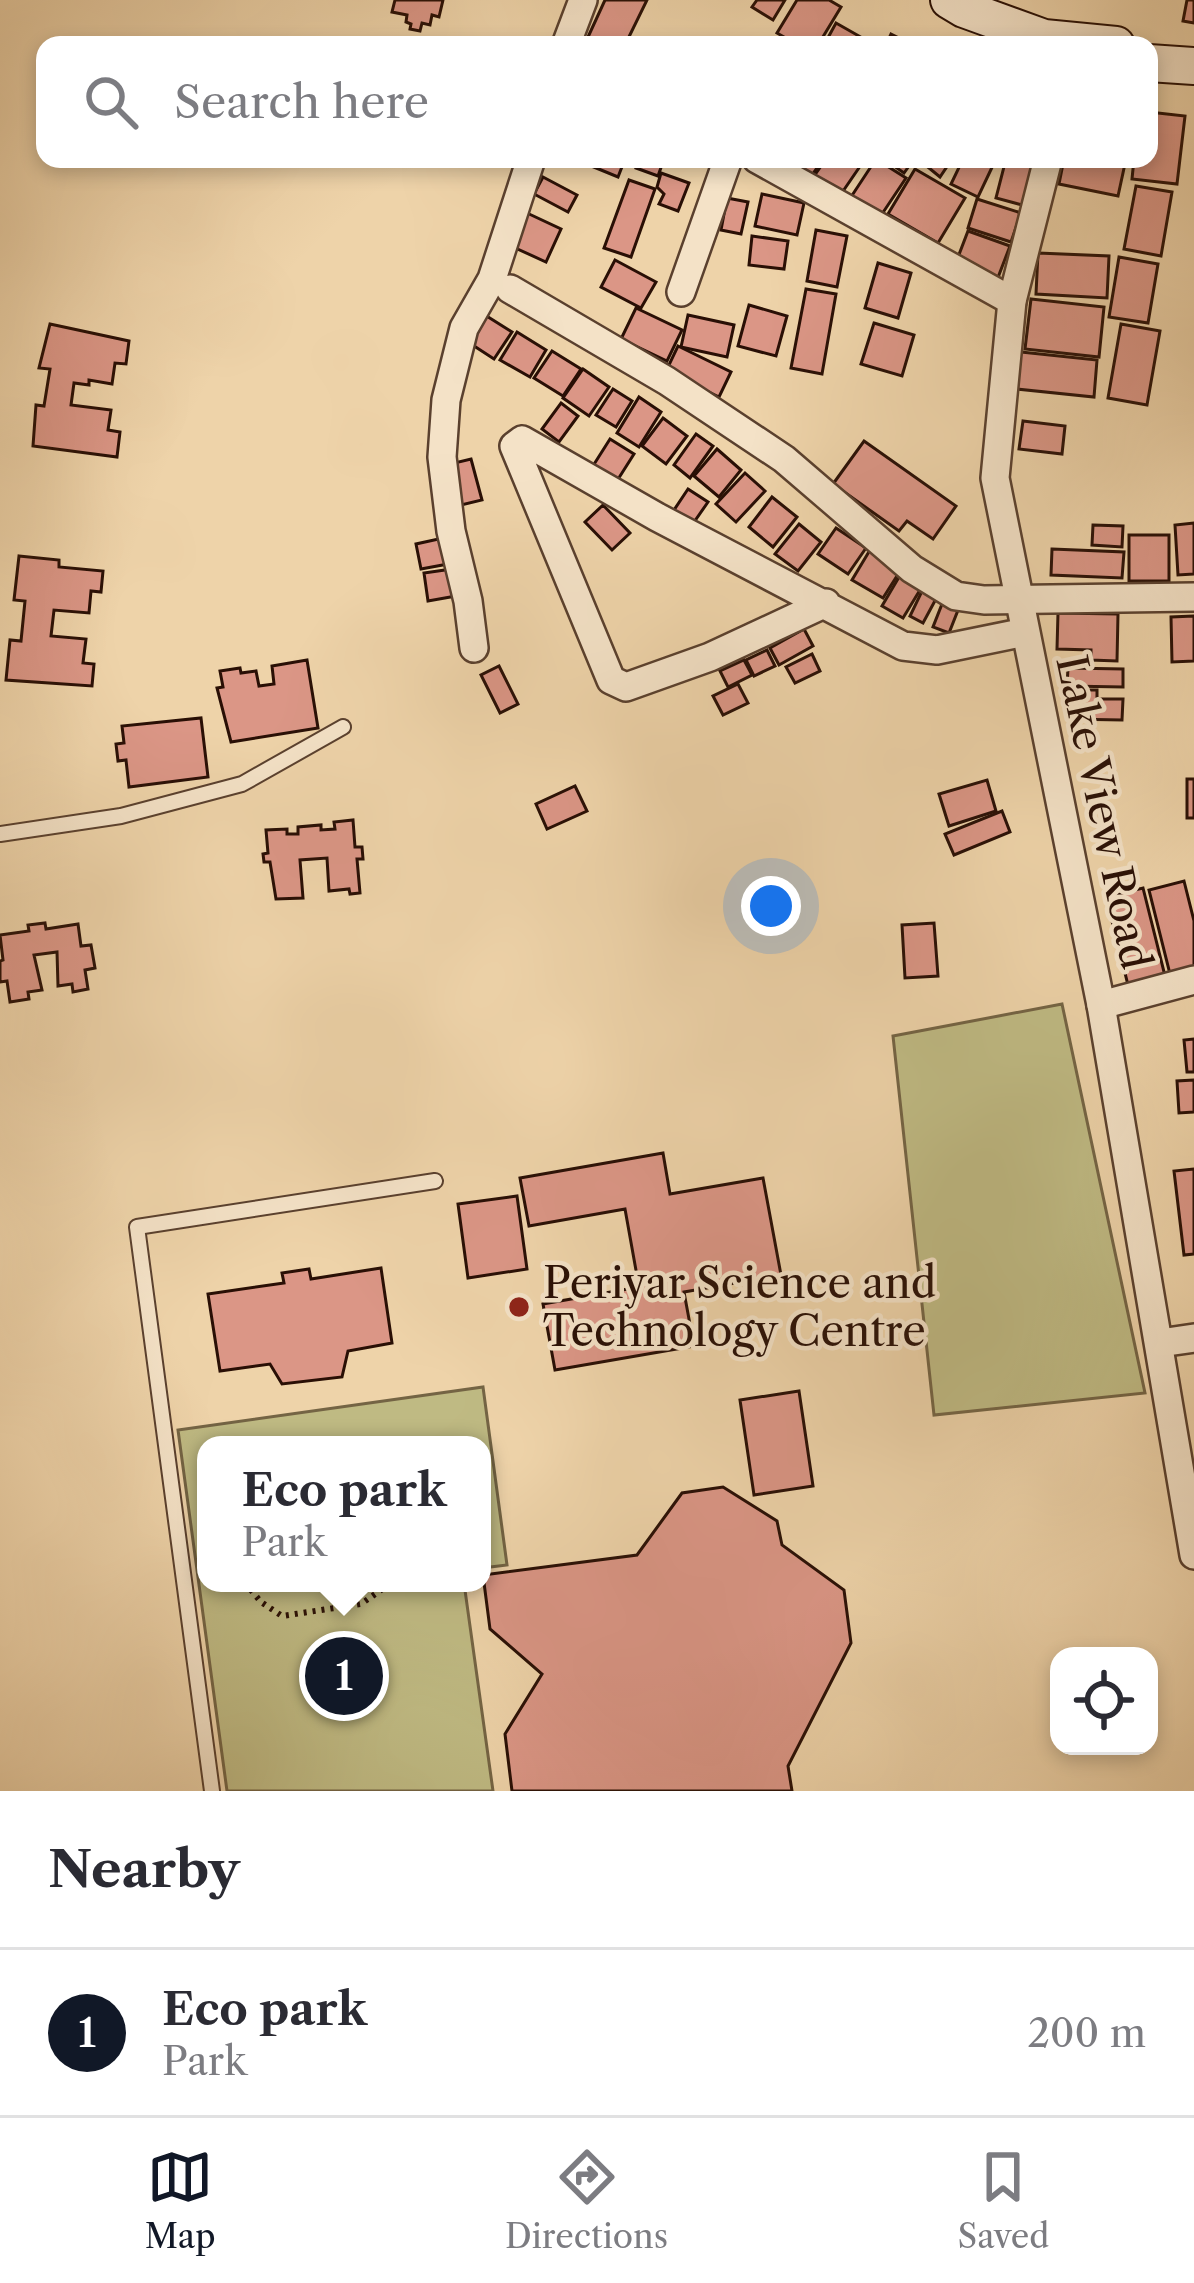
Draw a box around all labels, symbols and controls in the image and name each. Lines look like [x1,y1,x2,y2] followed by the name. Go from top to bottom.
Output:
[36,36,1158,168] search box
[78,69,144,135] icon: search
[174,74,429,130] text: Search here
[1045,650,1163,974] street label: Lake View Road
[741,876,801,936] your location
[543,1257,936,1357] place label: Periyar Science and Technology Centre
[506,1294,532,1320] marker: Periyar Science and Technology Centre
[197,1436,491,1592] popup
[241,1462,447,1518] text: Eco park
[241,1518,326,1566] text: Park
[305,1631,383,1721] pin: 1
[1050,1647,1158,1755] map controls
[1050,1647,1158,1755] button: locate
[48,1838,240,1900] text: Nearby
[162,1981,367,2037] text: Eco park
[78,2009,96,2057] text: 1
[1027,2009,1146,2057] text: 200 m
[162,2037,247,2085] text: Park
[145,2144,216,2257] tab: Map
[505,2144,668,2257] tab: Directions
[958,2144,1049,2257] tab: Saved

